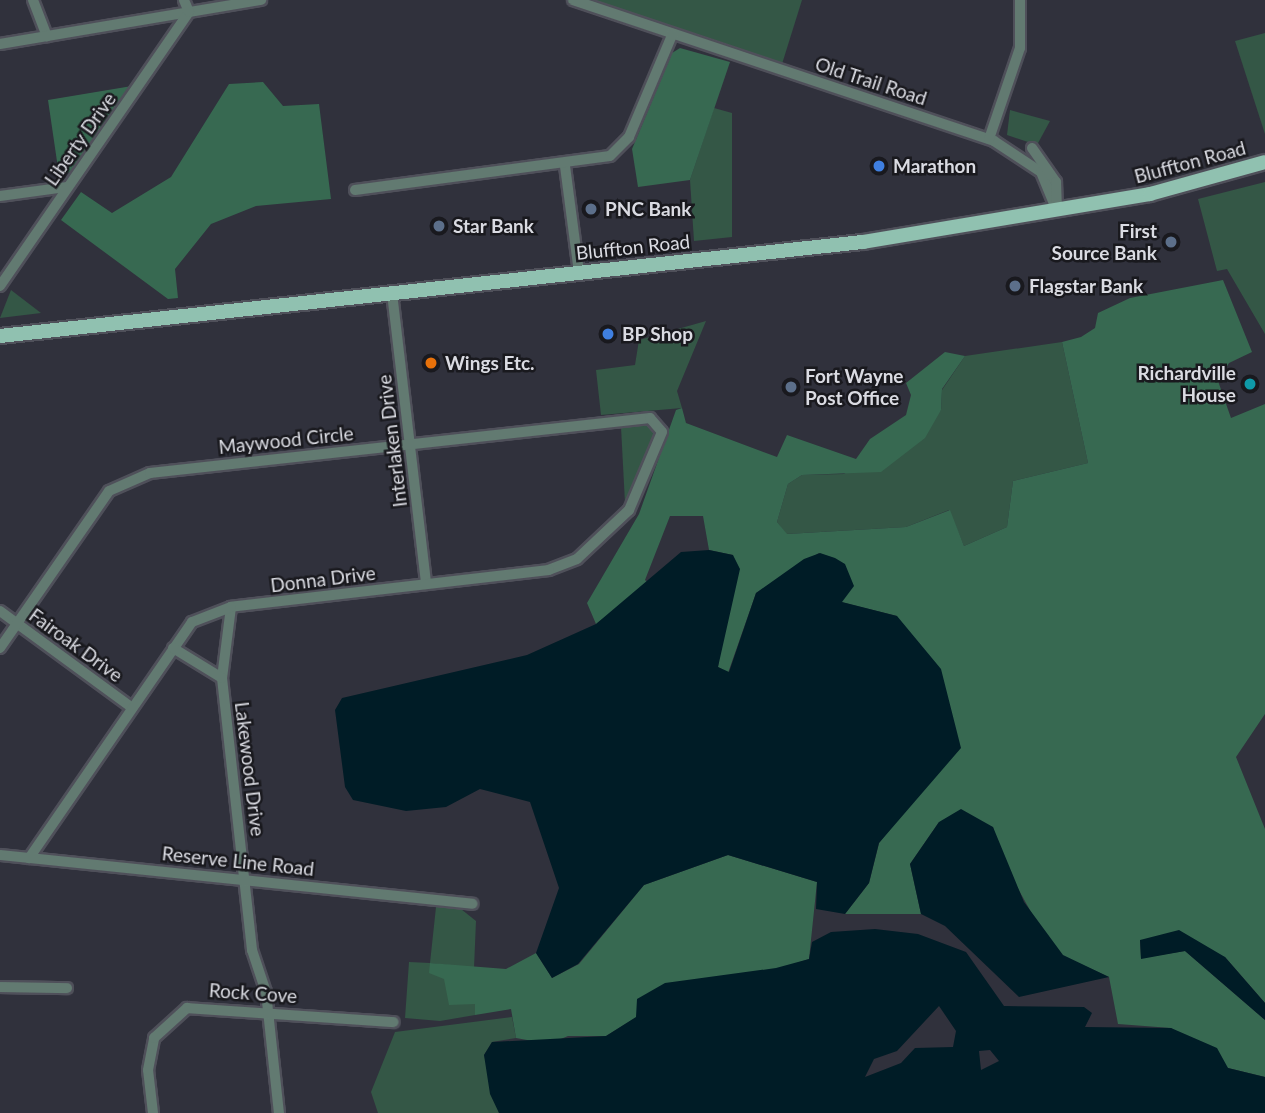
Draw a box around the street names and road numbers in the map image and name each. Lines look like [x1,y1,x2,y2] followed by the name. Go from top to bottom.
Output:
[812,52,930,110] street label: Old Trail Road
[39,88,121,190] street label: Liberty Drive
[1132,136,1248,188] street label: Bluffton Road
[575,230,691,264] street label: Bluffton Road
[373,374,411,508] street label: Interlaken Drive
[217,422,355,458] street label: Maywood Circle
[269,561,377,597] street label: Donna Drive
[25,603,127,687] street label: Fairoak Drive
[230,700,270,838] street label: Lakewood Drive
[161,842,315,880] street label: Reserve Line Road
[208,979,298,1007] street label: Rock Cove

